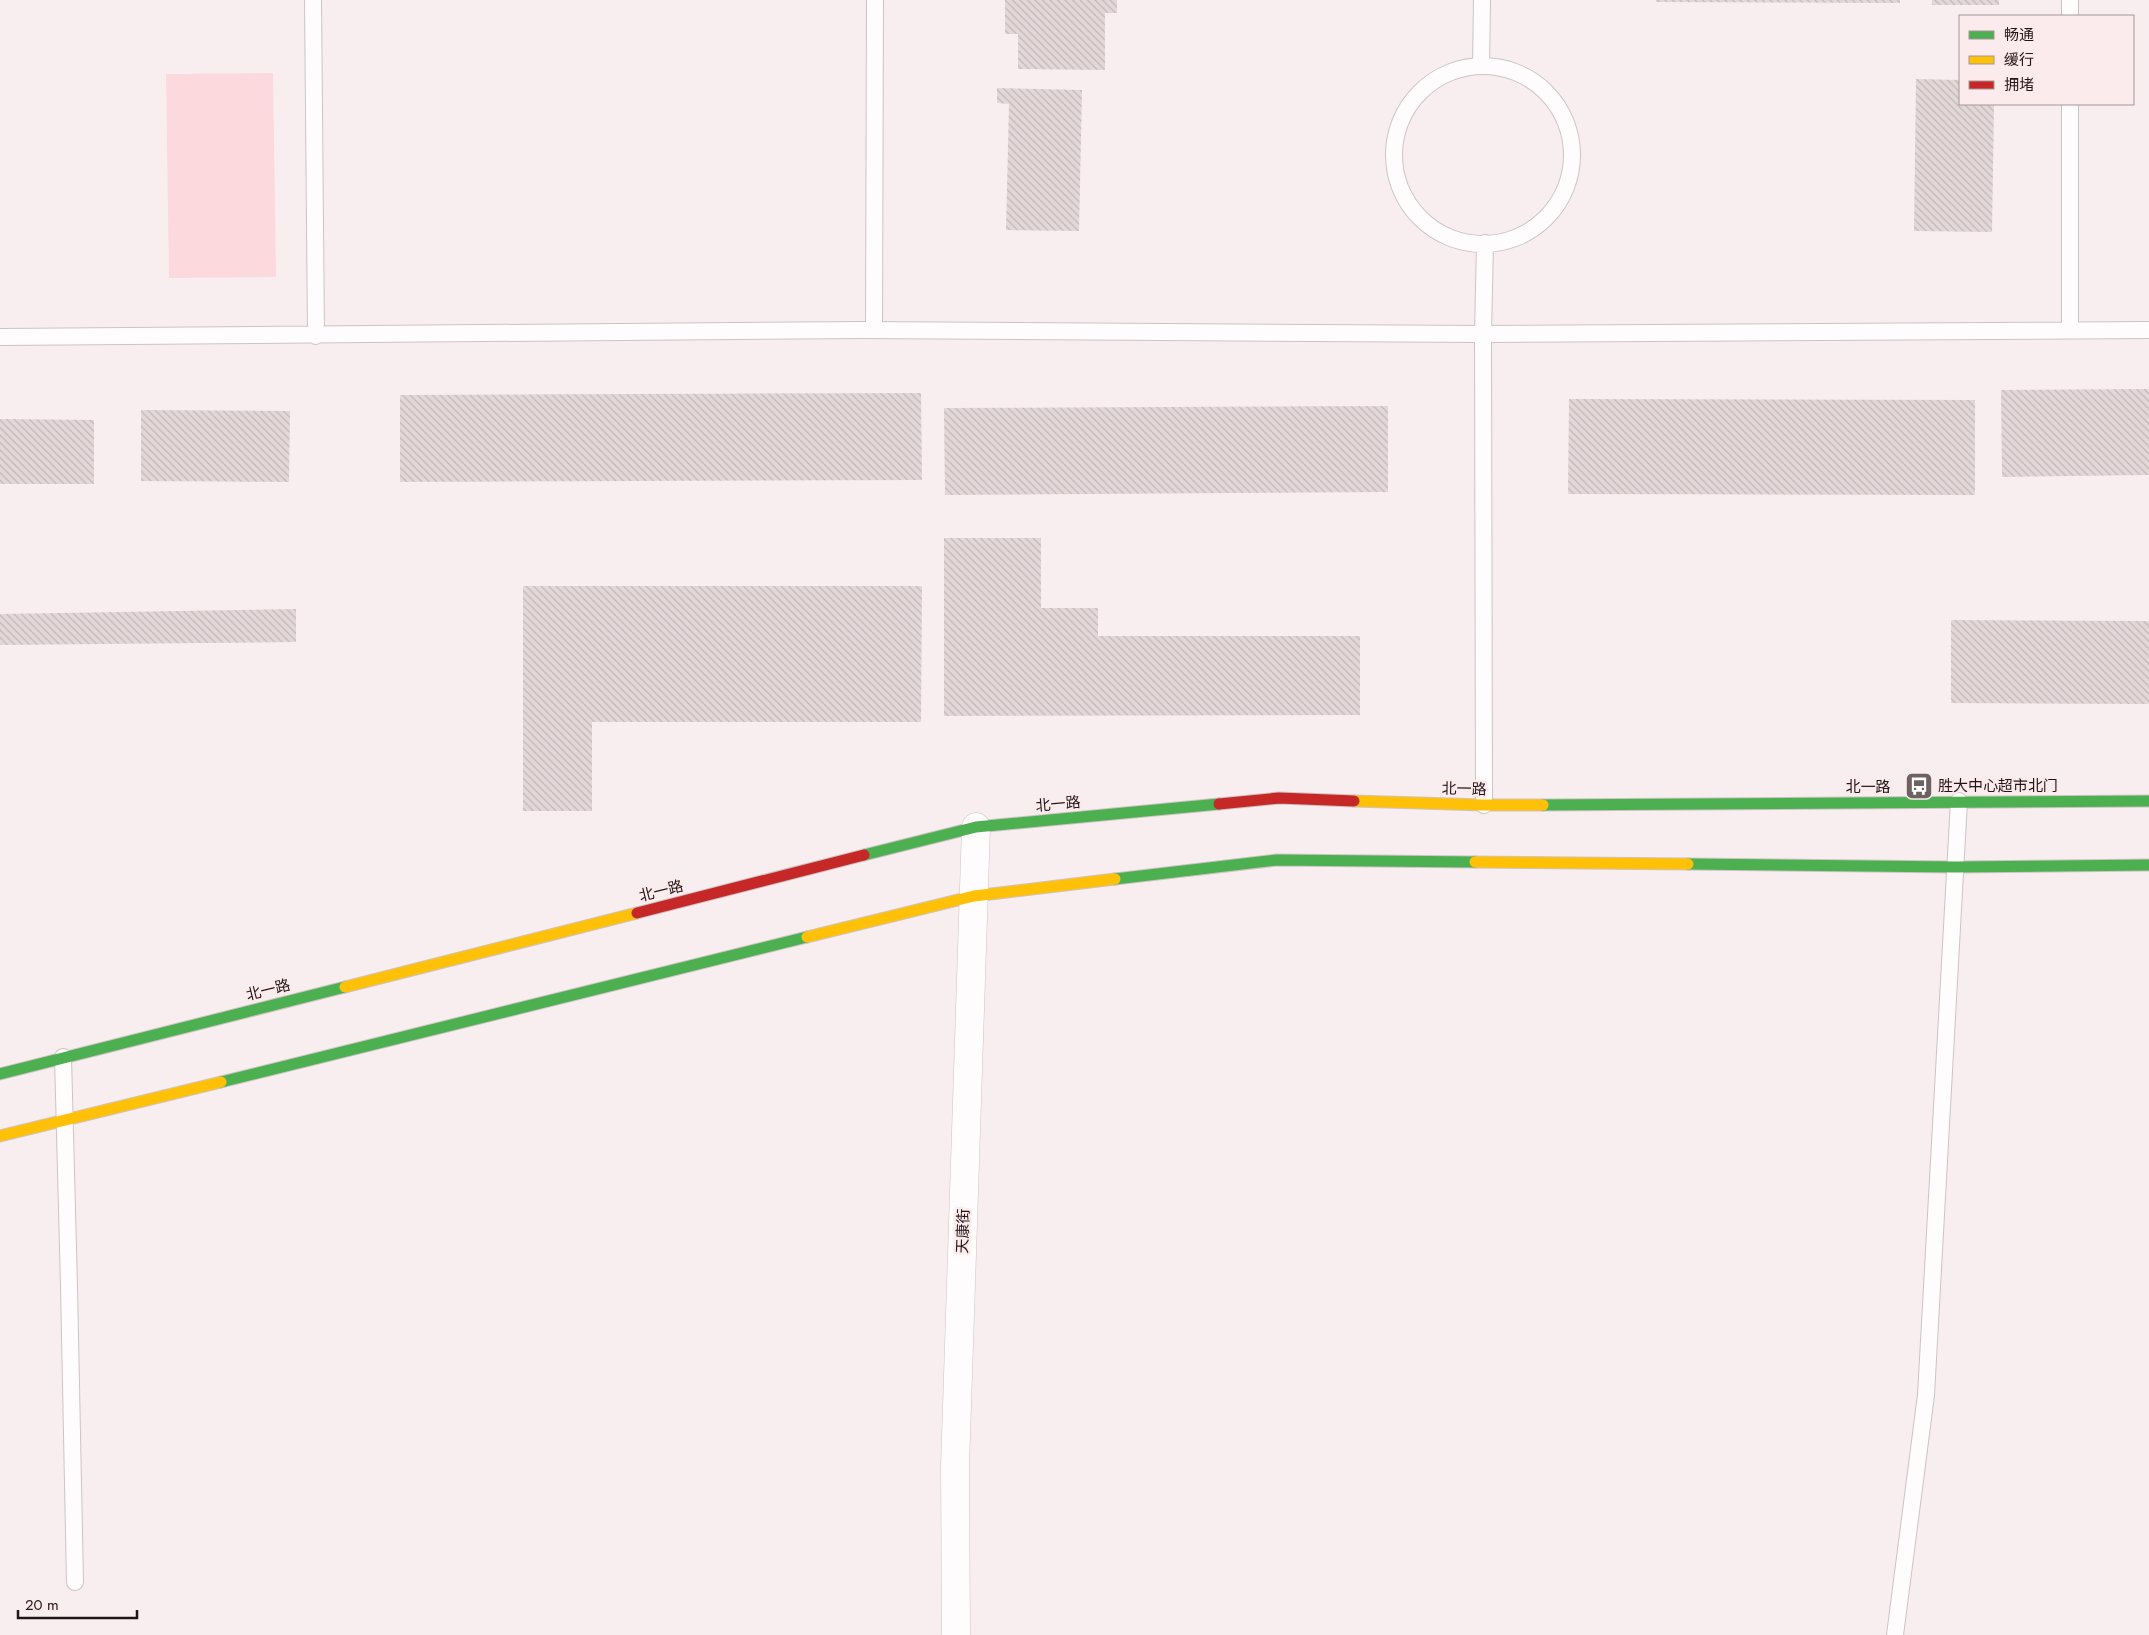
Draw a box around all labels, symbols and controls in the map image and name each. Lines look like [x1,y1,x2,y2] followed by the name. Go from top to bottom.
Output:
[1959,15,2134,105] legend
[2004,24,2034,46] text: 畅通
[2004,49,2034,71] text: 缓行
[2004,74,2034,96] text: 拥堵
[1904,771,1934,801] bus stop icon: 胜大中心超市北门
[1938,775,2058,797] place label: 胜大中心超市北门
[1845,776,1891,798] street label: 北一路
[1441,778,1487,800] street label: 北一路
[1035,791,1081,817] street label: 北一路
[636,875,686,907] street label: 北一路
[243,974,293,1006] street label: 北一路
[951,1208,975,1254] street label: 天康街
[18,1588,136,1620] scale bar
[25,1594,59,1616] text: 20 m

